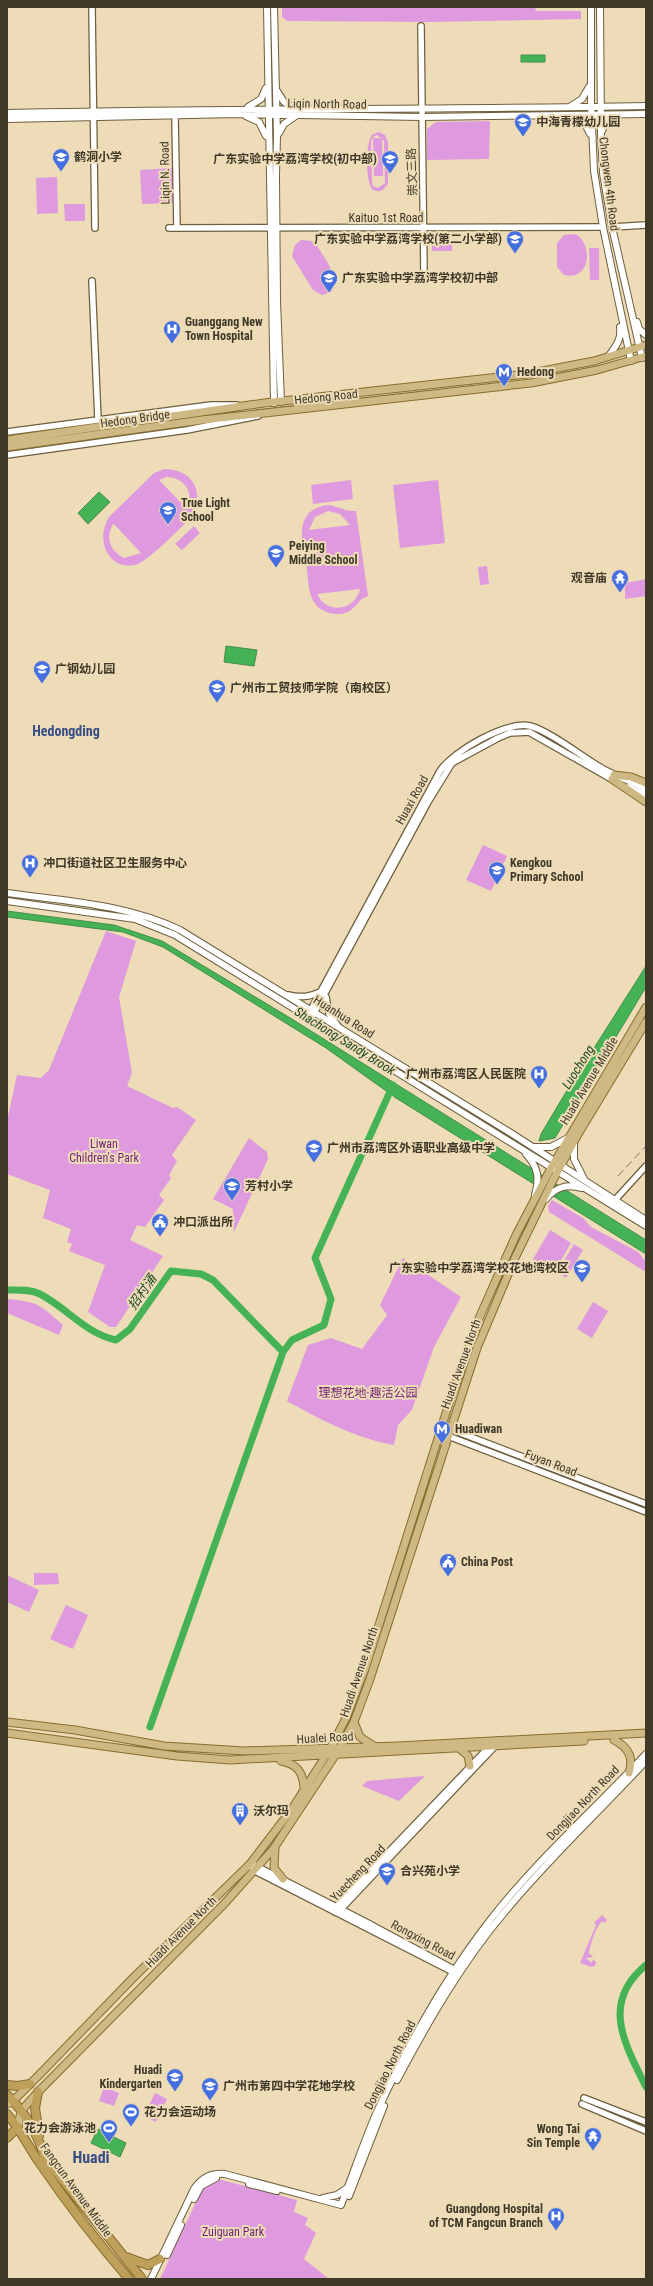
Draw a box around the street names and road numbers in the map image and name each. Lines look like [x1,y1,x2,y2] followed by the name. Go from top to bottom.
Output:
[287,96,367,112] street label: Liqin North Road
[596,136,622,232] street label: Chongwen 4th Road
[157,141,173,205] street label: Liqin N. Road
[404,148,420,196] street label: 崇文三路
[349,211,424,225] street label: Kaituo 1st Road
[294,387,358,407] street label: Hedong Road
[99,407,171,431] street label: Hedong Bridge
[393,773,431,827] street label: Huaxi Road
[311,993,377,1041] street label: Huanhua Road
[557,1034,621,1127] street label: Huadi Avenue Middle
[438,1317,484,1411] street label: Huadi Avenue North
[523,1447,579,1479] street label: Fuyan Road
[337,1625,381,1719] street label: Huadi Avenue North
[296,1730,354,1746] street label: Hualei Road
[544,1763,622,1843] street label: Dongjiao North Road
[328,1842,388,1904] street label: Yuecheng Road
[143,1893,220,1970] street label: Huadi Avenue North
[388,1917,458,1963] street label: Rongxing Road
[361,2018,419,2112] street label: Dongjiao North Road
[37,2140,115,2240] street label: Fangcun Avenue Middle

